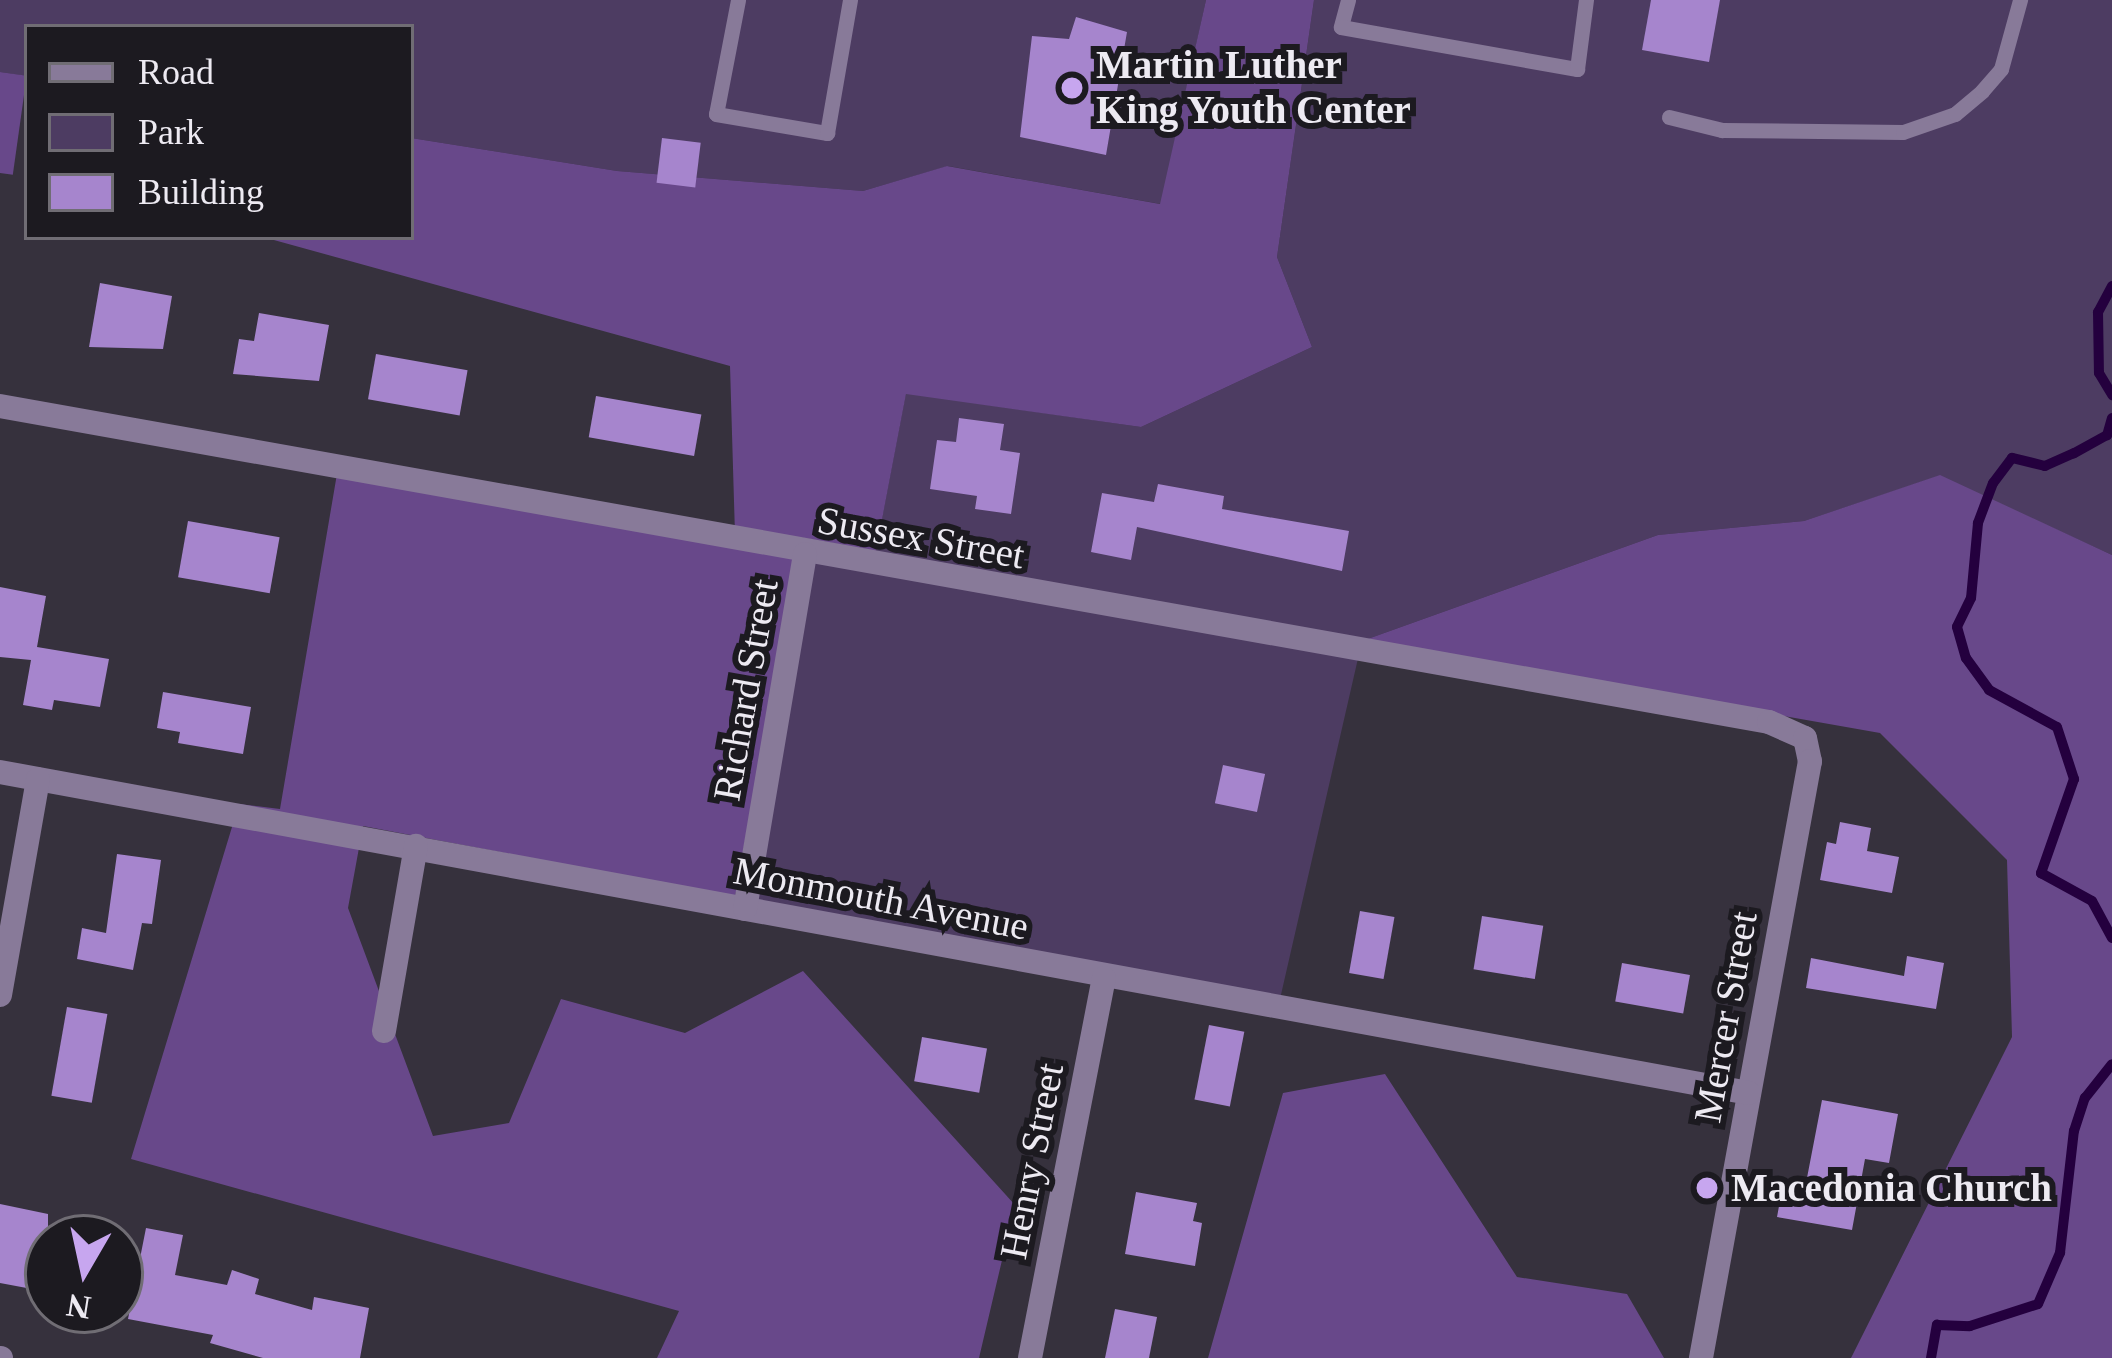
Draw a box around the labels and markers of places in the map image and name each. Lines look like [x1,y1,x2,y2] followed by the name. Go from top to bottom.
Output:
[1096,43,1412,134] place label: Martin Luther King Youth Center
[1059,75,1085,101] marker: Martin Luther King Youth Center
[1731,1165,2052,1211] place label: Macedonia Church
[1694,1175,1720,1201] marker: Macedonia Church

